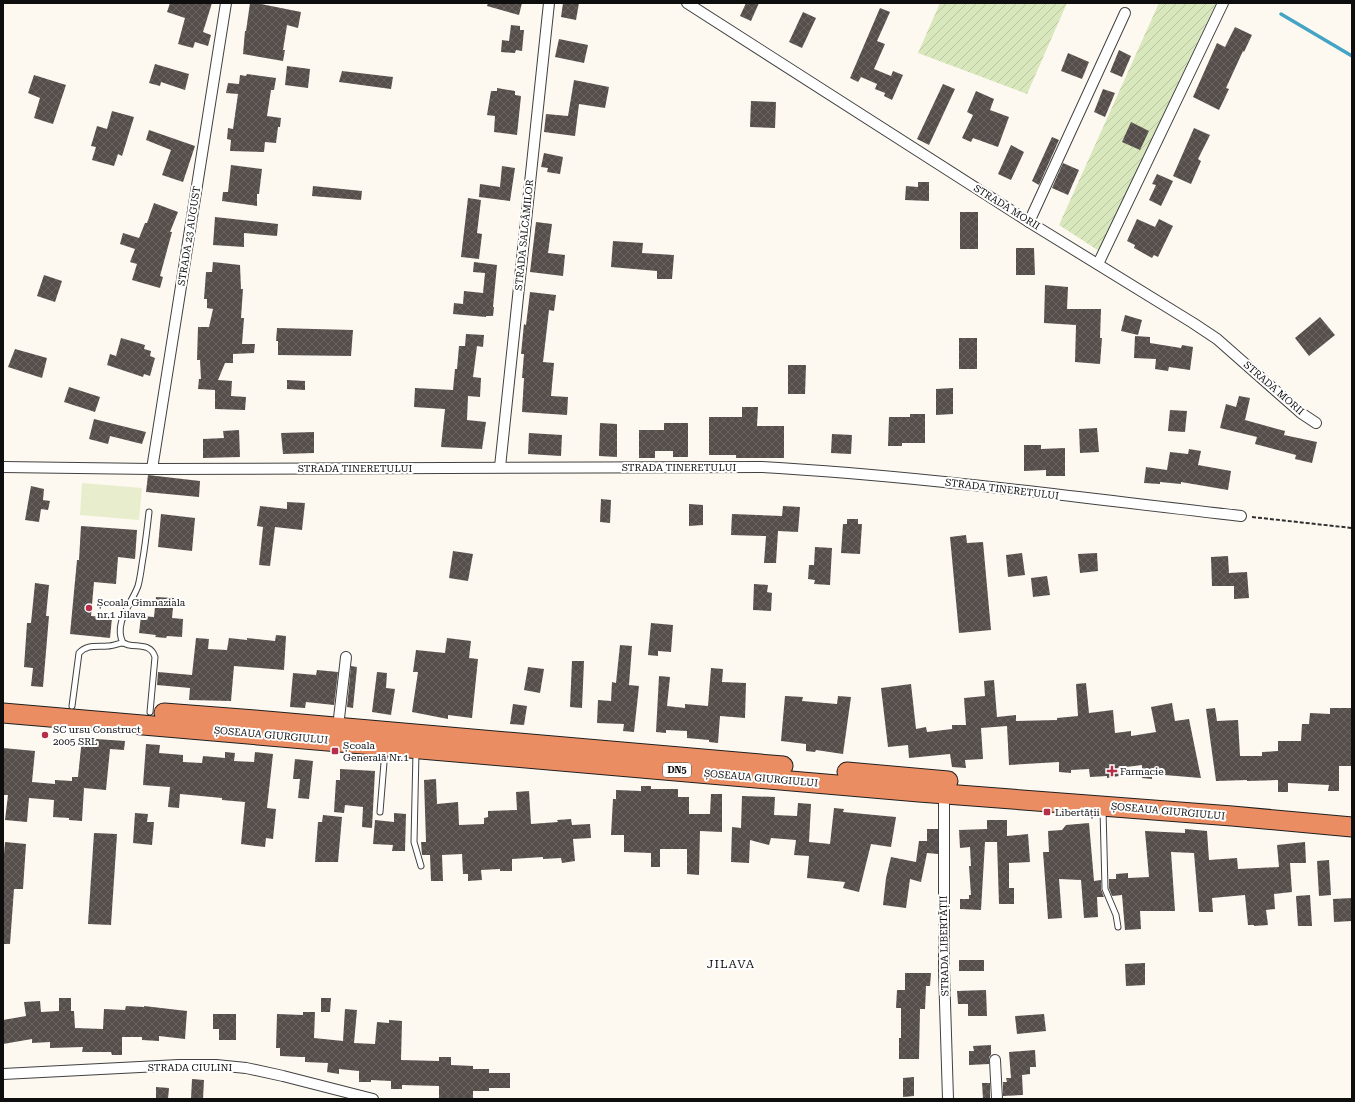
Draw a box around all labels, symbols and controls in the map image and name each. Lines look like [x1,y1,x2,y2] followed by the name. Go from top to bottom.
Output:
[513,179,535,291] street label: STRADA SALCÂMILOR
[972,182,1042,232] street label: STRADA MORII
[176,185,202,287] street label: STRADA 23 AUGUST
[1242,359,1306,417] street label: STRADA MORII
[622,462,737,473] street label: STRADA TINERETULUI
[298,463,413,474] street label: STRADA TINERETULUI
[944,477,1060,501] street label: STRADA TINERETULUI
[97,597,186,620] place label: Școala Gimnaziala nr.1 Jilava
[84,603,94,613] marker: Școala Gimnaziala nr.1 Jilava
[53,724,141,747] place label: SC ursu Construct 2005 SRL
[213,725,329,747] street label: ȘOSEAUA GIURGIULUI
[40,730,50,740] marker: SC ursu Construct 2005 SRL
[343,740,409,763] place label: Școala Generală Nr.1
[330,746,340,756] marker: Școala Generală Nr.1
[663,763,691,777] road number: DN5
[1107,766,1117,776] marker: Farmacie
[1120,766,1164,777] place label: Farmacie
[703,768,819,790] street label: ȘOSEAUA GIURGIULUI
[1110,801,1226,823] street label: ȘOSEAUA GIURGIULUI
[1042,807,1052,817] marker: Libertății
[1055,807,1100,820] place label: Libertății
[938,895,952,997] street label: STRADA LIBERTĂȚII
[707,957,755,971] district label: JILAVA
[148,1062,233,1073] street label: STRADA CIULINI

